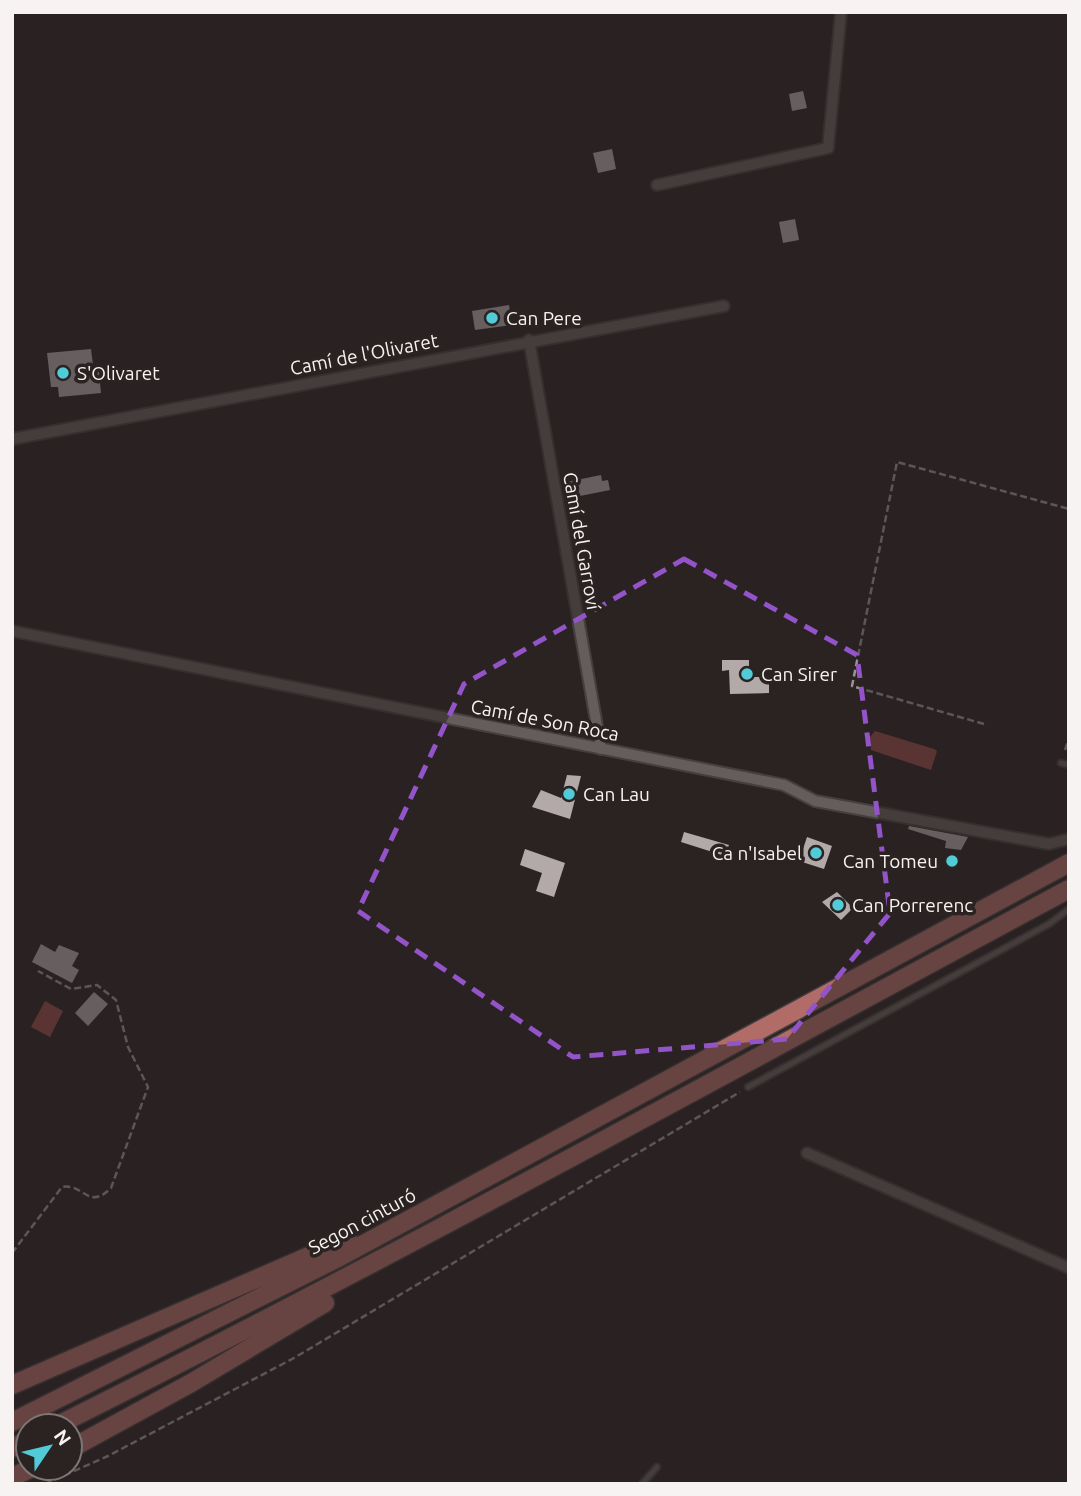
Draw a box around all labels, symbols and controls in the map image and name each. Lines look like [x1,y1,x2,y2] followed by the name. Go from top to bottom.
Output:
[506,307,582,329] place label: Can Pere
[484,310,500,326] marker: Can Pere
[288,329,441,379] street label: Camí de l'Olivaret
[77,362,160,384] place label: S'Olivaret
[55,365,71,381] marker: S'Olivaret
[559,470,605,612] street label: Camí del Garroví
[761,663,837,685] place label: Can Sirer
[739,666,755,682] marker: Can Sirer
[469,695,621,745] street label: Camí de Son Roca
[583,783,650,805] place label: Can Lau
[561,786,577,802] marker: Can Lau
[712,842,802,864] place label: Ca n'Isabel
[808,845,824,861] marker: Ca n'Isabel
[843,850,938,872] place label: Can Tomeu
[944,853,960,869] marker: Can Tomeu
[852,894,973,916] place label: Can Porrerenc
[830,897,846,913] marker: Can Porrerenc
[304,1183,420,1259] street label: Segon cinturó
[14,1412,84,1482] north arrow
[50,1425,76,1449] text: N

